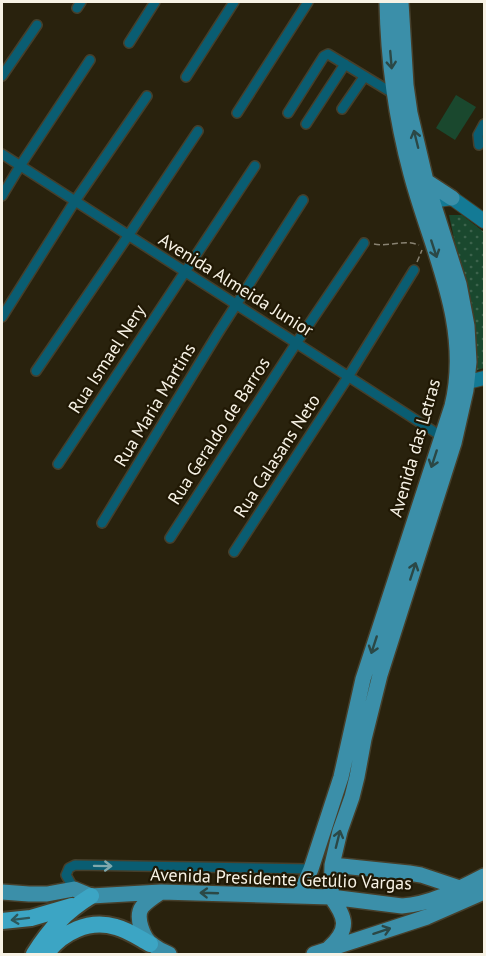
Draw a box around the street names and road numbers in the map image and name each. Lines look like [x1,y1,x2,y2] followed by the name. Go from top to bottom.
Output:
[155,228,318,342] street label: Avenida Almeida Junior
[63,299,151,418] street label: Rua Ismael Nery
[109,339,200,471] street label: Rua Maria Martins
[162,353,275,509] street label: Rua Geraldo de Barros
[384,376,445,520] street label: Avenida das Letras
[228,390,325,522] street label: Rua Calasans Neto
[150,862,412,895] street label: Avenida Presidente Getúlio Vargas

